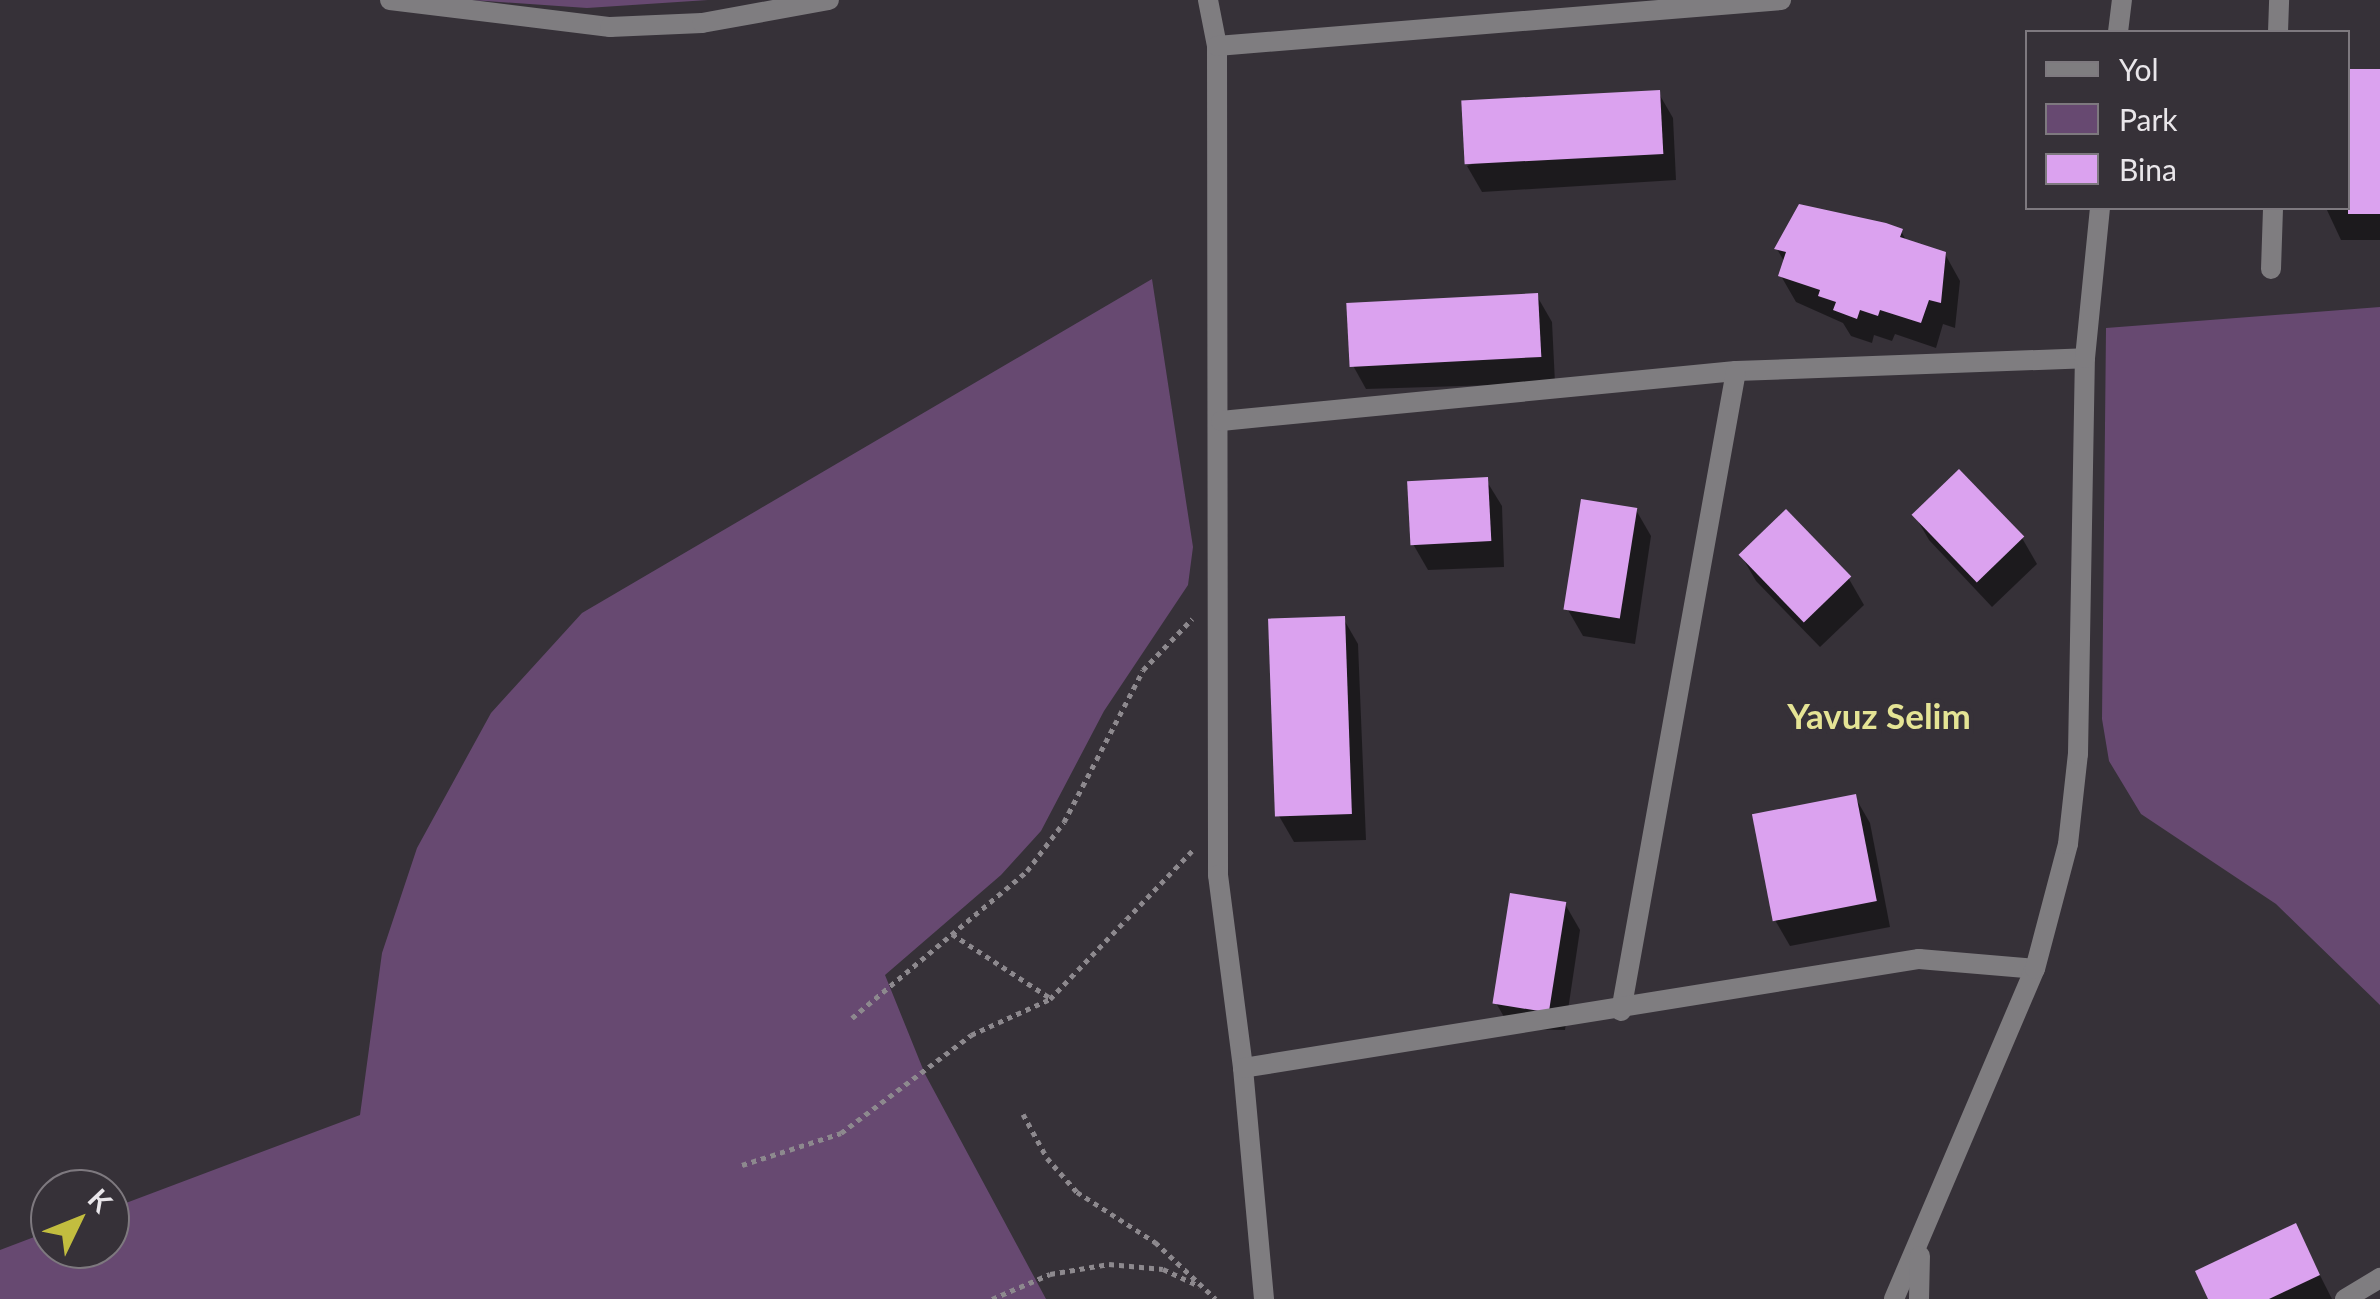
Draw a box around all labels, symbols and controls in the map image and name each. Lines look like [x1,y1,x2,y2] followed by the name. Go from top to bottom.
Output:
[2025,30,2350,210] legend
[2119,51,2159,87] text: Yol
[2119,101,2178,137] text: Park
[2119,151,2177,187] text: Bina
[1787,694,1971,736] district label: Yavuz Selim
[30,1169,130,1269] north arrow
[81,1181,119,1219] text: K

